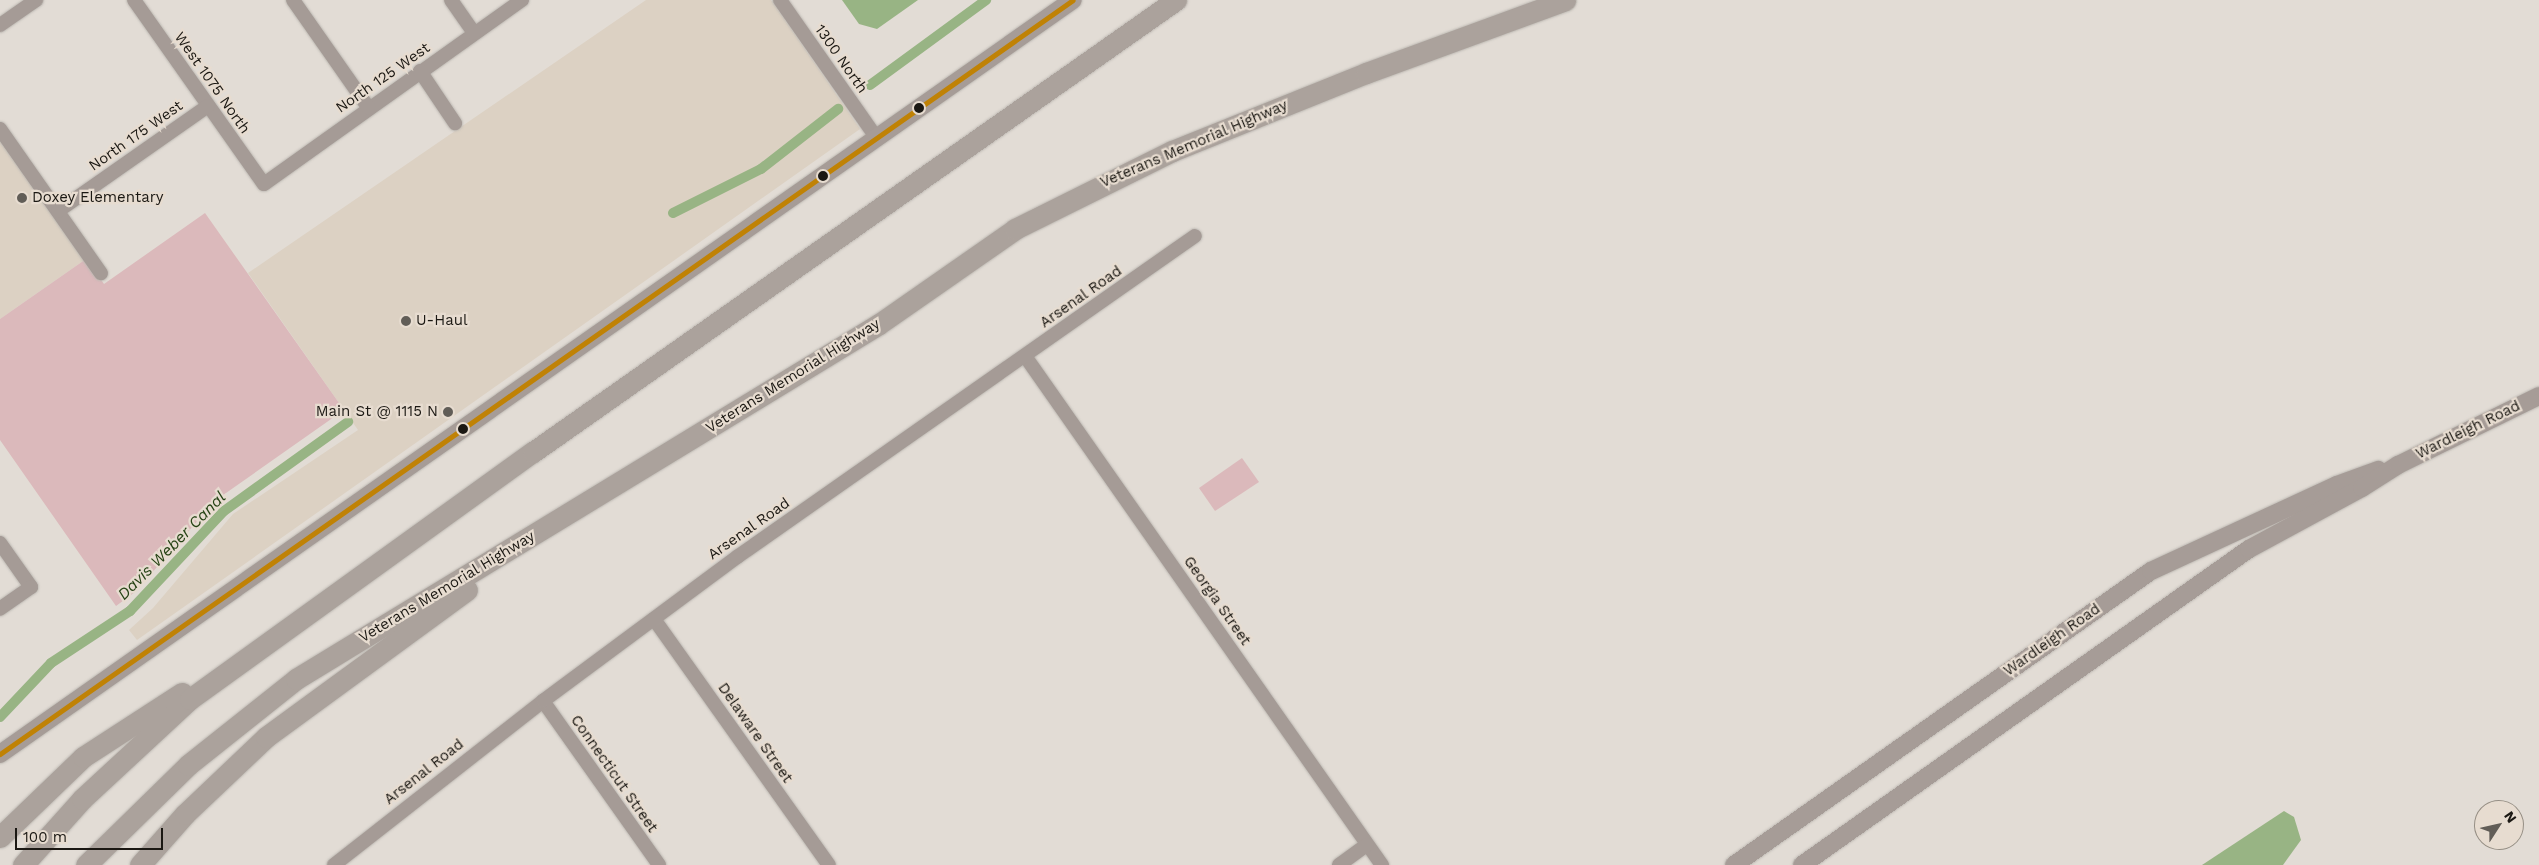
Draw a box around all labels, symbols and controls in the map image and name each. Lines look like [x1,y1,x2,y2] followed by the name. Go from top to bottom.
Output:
[811,21,871,97] street label: 1300 North
[170,29,254,137] street label: West 1075 North
[332,39,434,117] street label: North 125 West
[1097,96,1291,192] street label: Veterans Memorial Highway
[85,97,187,175] street label: North 175 West
[914,103,924,113] unlabelled marker
[818,171,828,181] unlabelled marker
[32,189,164,207] place label: Doxey Elementary
[16,192,28,204] marker: Doxey Elementary
[1036,262,1126,332] street label: Arsenal Road
[416,312,468,330] place label: U-Haul
[400,315,412,327] marker: U-Haul
[702,315,884,437] street label: Veterans Memorial Highway
[2413,397,2523,463] street label: Wardleigh Road
[315,403,438,421] place label: Main St @ 1115 N
[442,406,454,418] marker: Main St @ 1115 N
[458,424,468,434] unlabelled marker
[114,488,230,604] water label: Davis Weber Canal
[704,494,794,564] street label: Arsenal Road
[356,527,538,647] street label: Veterans Memorial Highway
[1180,553,1254,649] street label: Georgia Street
[2000,600,2104,680] street label: Wardleigh Road
[714,679,796,787] street label: Delaware Street
[567,712,661,836] street label: Connecticut Street
[380,735,468,809] street label: Arsenal Road
[2474,800,2524,850] north arrow
[2501,808,2520,826] text: N
[18,818,165,850] scale bar
[23,828,67,846] text: 100 m

